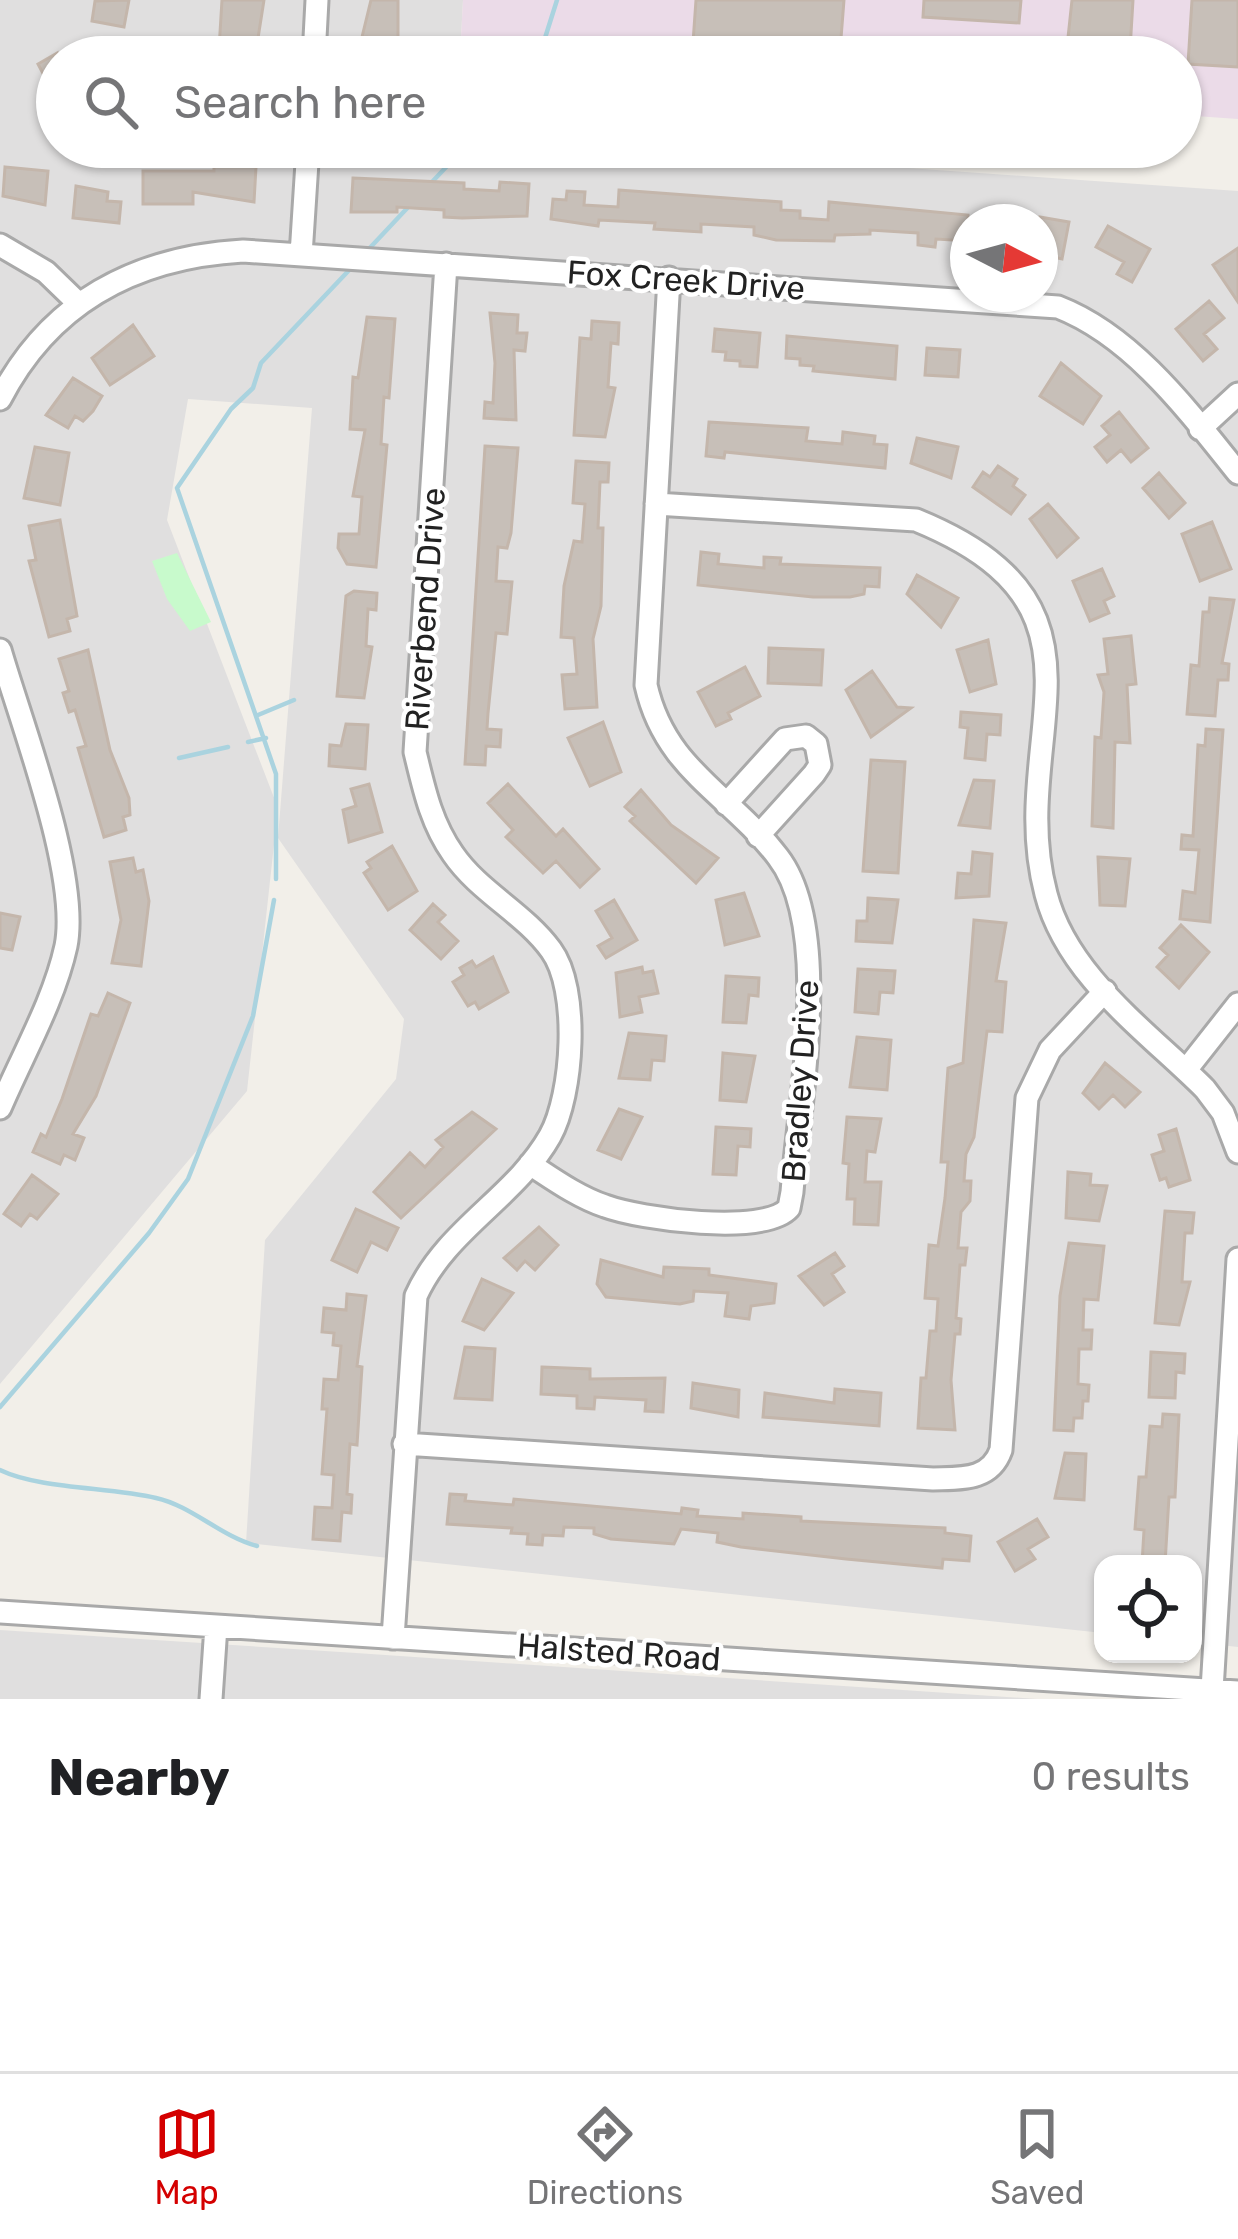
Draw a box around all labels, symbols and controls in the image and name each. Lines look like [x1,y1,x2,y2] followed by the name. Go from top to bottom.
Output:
[36,36,1202,168] search box
[78,69,144,135] icon: search
[174,76,426,129] text: Search here
[950,204,1058,312] north arrow
[566,252,806,308] street label: Fox Creek Drive
[397,486,453,732] street label: Riverbend Drive
[773,978,827,1184] street label: Bradley Drive
[1094,1555,1202,1663] map controls
[1094,1555,1202,1663] button: locate
[516,1625,722,1679] street label: Halsted Road
[48,1747,230,1808] text: Nearby
[1031,1754,1190,1800] text: 0 results
[154,2101,220,2212] tab: Map
[527,2101,683,2212] tab: Directions
[990,2101,1084,2212] tab: Saved

